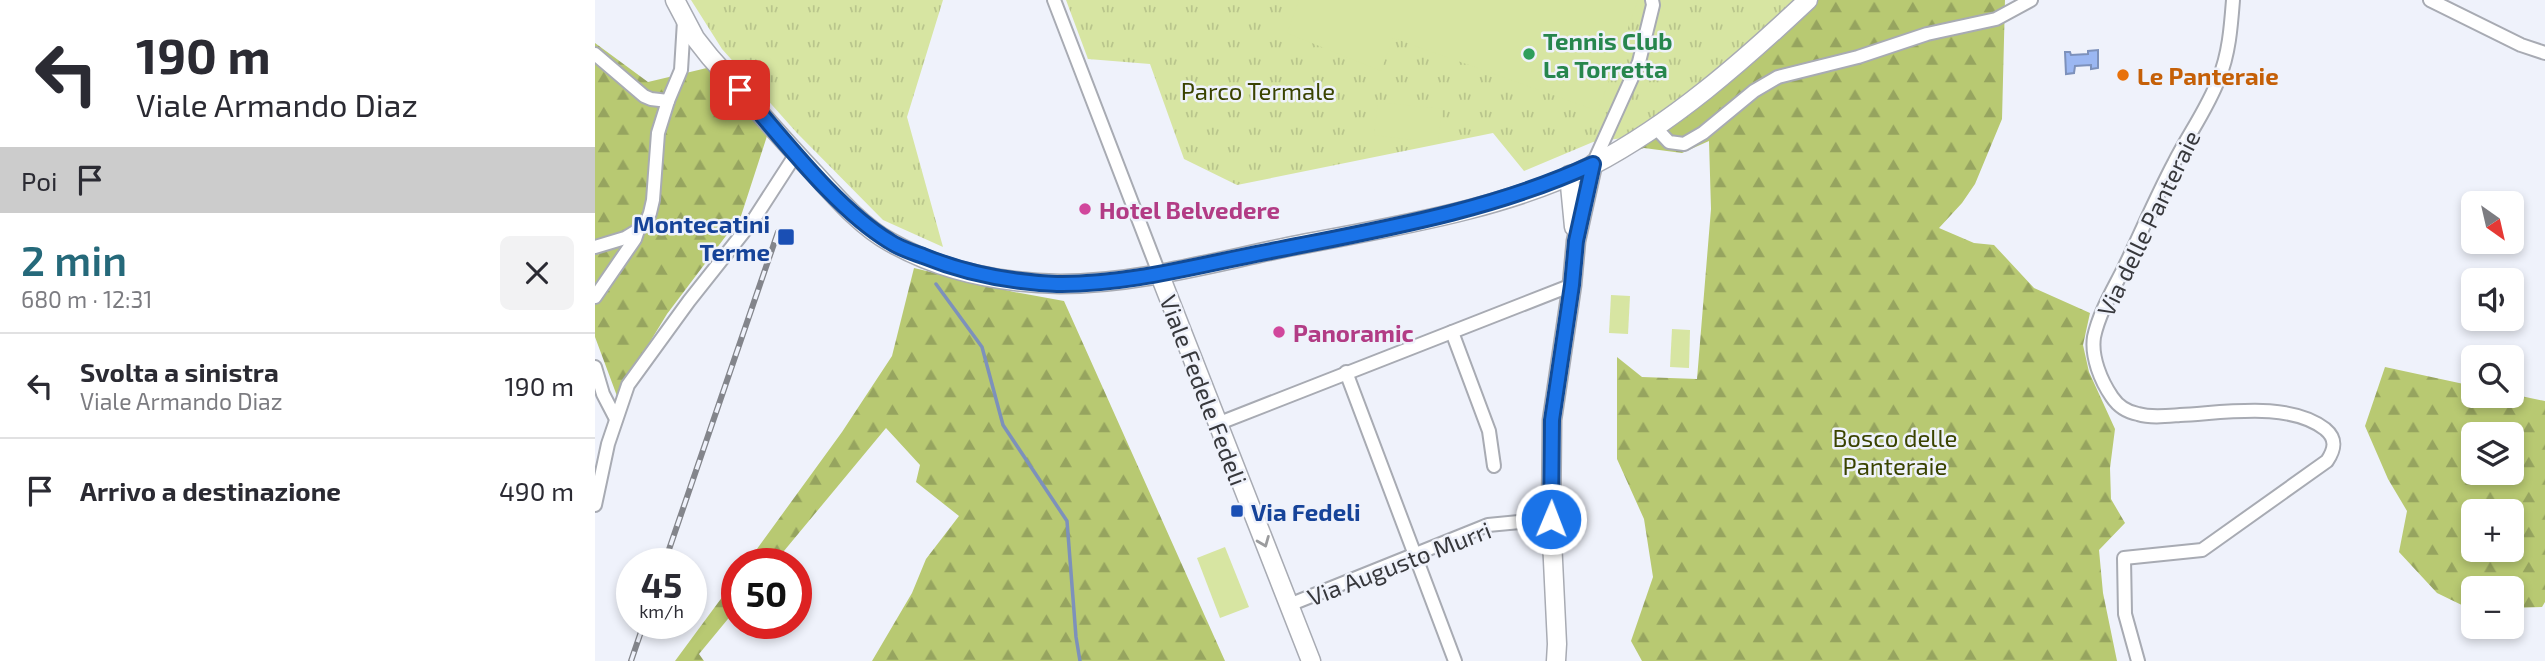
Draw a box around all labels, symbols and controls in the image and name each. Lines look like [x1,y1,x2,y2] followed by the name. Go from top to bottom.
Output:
[136,25,271,84] text: 190 m
[1543,26,1672,83] place label: Tennis Club La Torretta
[21,28,112,119] icon: left
[1521,46,1537,62] marker: Tennis Club La Torretta
[710,60,770,120] pin
[2137,61,2279,90] place label: Le Panteraie
[2115,67,2131,83] marker: Le Panteraie
[721,71,759,109] icon: arrive
[1181,76,1335,105] park label: Parco Termale
[136,85,418,123] text: Viale Armando Diaz
[2090,125,2206,321] street label: Via delle Panteraie
[71,161,109,199] icon: arrive
[21,165,57,196] text: Poi
[2461,191,2523,254] north arrow
[2461,191,2524,639] map controls
[1099,195,1280,224] place label: Hotel Belvedere
[1077,201,1093,217] marker: Hotel Belvedere
[633,209,770,266] place label: Montecatini Terme
[776,227,796,247] marker: Montecatini Terme
[21,234,127,284] text: 2 min
[500,236,574,310] button: close
[2461,268,2524,331] button: sound
[21,285,152,313] text: 680 m · 12:31
[1154,291,1254,489] street label: Viale Fedele Fedeli
[1293,318,1414,347] place label: Panoramic
[1271,324,1287,340] marker: Panoramic
[2461,345,2524,408] button: search
[80,356,279,387] text: Svolta a sinistra
[21,367,59,405] icon: left
[505,370,574,401] text: 190 m
[80,387,282,415] text: Viale Armando Diaz
[2461,422,2524,485] button: layers
[1832,423,1958,480] park label: Bosco delle Panteraie
[21,472,59,510] icon: arrive
[80,475,341,506] text: Arrivo a destinazione
[499,475,574,506] text: 490 m
[1514,482,1588,556] position arrow
[1251,497,1361,526] place label: Via Fedeli
[2461,499,2524,562] button: +
[1229,503,1245,519] marker: Via Fedeli
[1303,515,1495,611] street label: Via Augusto Murri
[1256,535,1270,547] one-way arrow
[721,548,812,639] speed limit sign: 50
[641,563,682,605] text: 45
[2461,576,2524,639] button: −
[639,600,684,622] text: km/h

